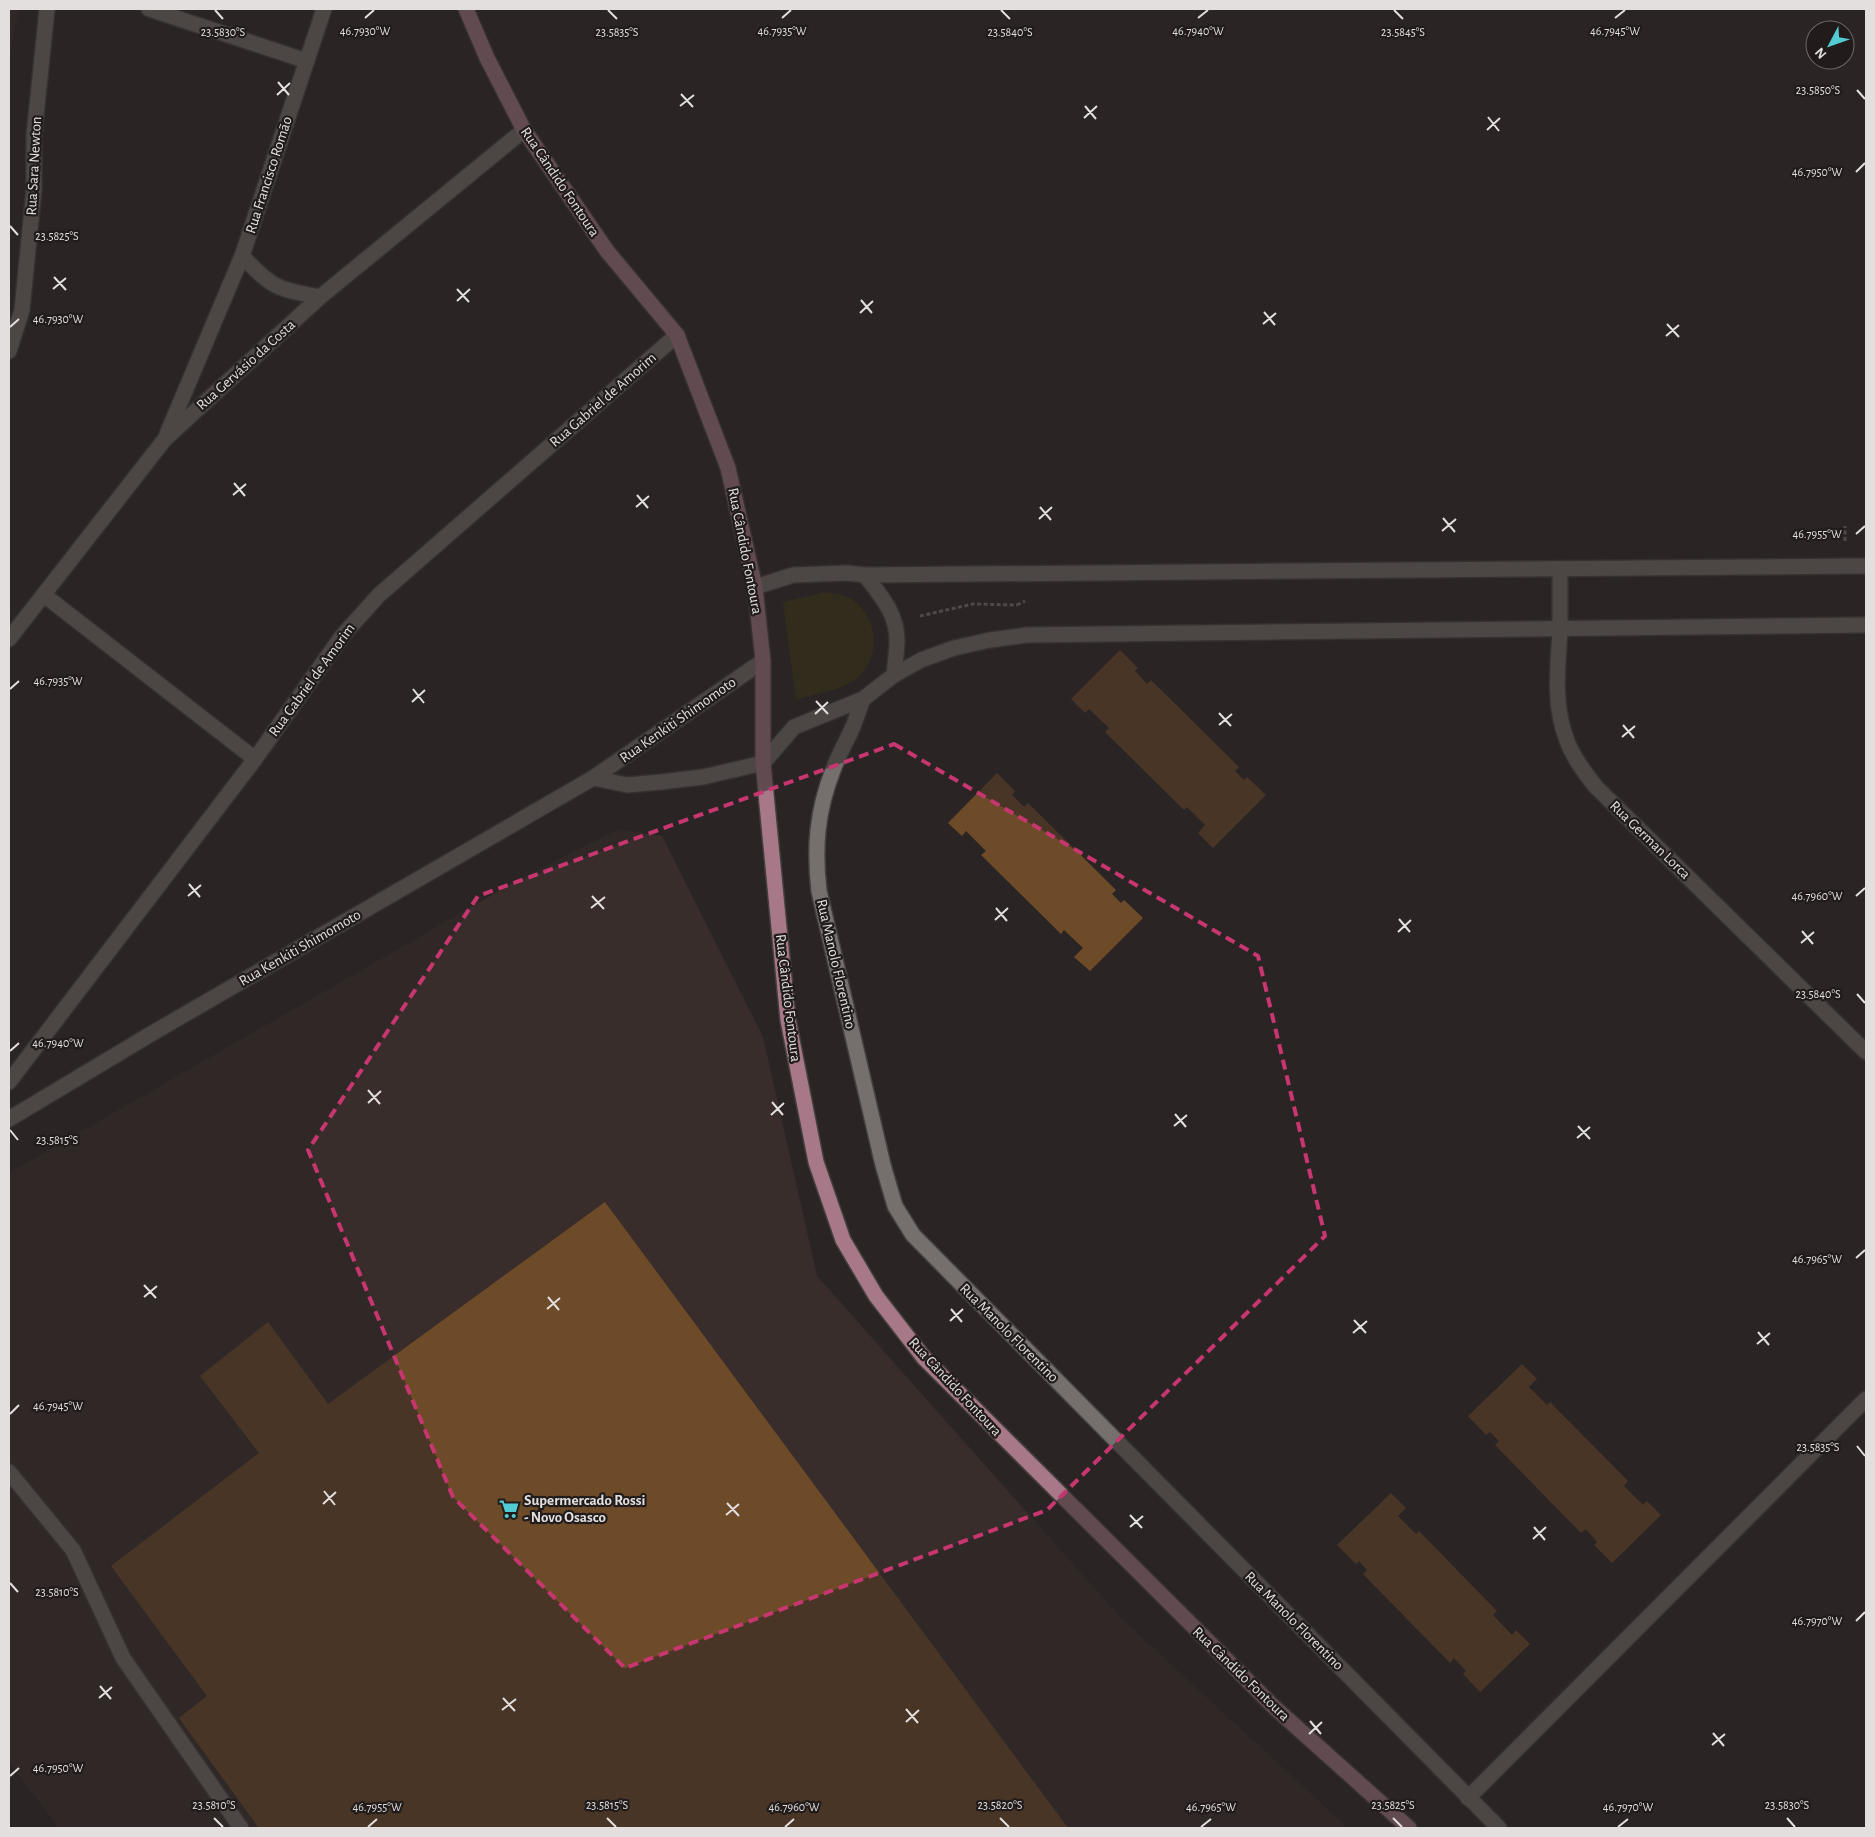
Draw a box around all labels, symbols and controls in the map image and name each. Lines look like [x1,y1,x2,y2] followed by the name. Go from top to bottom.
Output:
[1805,20,1855,70] north arrow
[340,25,391,37] text: 46.7930°W
[757,25,807,37] text: 46.7935°W
[1172,25,1224,37] text: 46.7940°W
[1590,25,1640,37] text: 46.7945°W
[201,26,245,38] text: 23.5830°S
[596,26,639,38] text: 23.5835°S
[987,26,1033,38] text: 23.5840°S
[1381,26,1425,38] text: 23.5845°S
[1812,45,1829,61] text: N
[1796,84,1841,96] text: 23.5850°S
[243,115,295,235] street label: Rua Francisco Romão
[24,116,44,216] street label: Rua Sara Newton
[518,125,602,239] street label: Rua Cândido Fontoura
[1792,166,1843,178] text: 46.7950°W
[35,230,79,242] text: 23.5825°S
[33,313,84,325] text: 46.7930°W
[194,317,298,413] street label: Rua Gervásio da Costa
[547,350,659,450] street label: Rua Gabriel de Amorim
[725,487,765,616] street label: Rua Cândido Fontoura
[1792,528,1842,540] text: 46.7955°W
[266,621,358,739] street label: Rua Gabriel de Amorim
[617,674,739,766] street label: Rua Kenkiti Shimomoto
[33,675,83,687] text: 46.7935°W
[1607,798,1693,882] street label: Rua German Lorca
[1791,890,1843,902] text: 46.7960°W
[814,898,858,1030] street label: Rua Manolo Florentino
[237,907,363,989] street label: Rua Kenkiti Shimomoto
[773,933,803,1063] street label: Rua Cândido Fontoura
[1795,988,1841,1000] text: 23.5840°S
[32,1037,84,1049] text: 46.7940°W
[36,1134,78,1146] text: 23.5815°S
[1792,1253,1842,1265] text: 46.7965°W
[957,1281,1061,1385] street label: Rua Manolo Florentino
[906,1335,1004,1439] street label: Rua Cândido Fontoura
[33,1400,83,1412] text: 46.7945°W
[1797,1441,1840,1453] text: 23.5835°S
[524,1493,645,1525] place label: Supermercado Rossi - Novo Osasco
[498,1498,520,1520] supermarket icon: Supermercado Rossi - Novo Osasco
[1242,1569,1346,1673] street label: Rua Manolo Florentino
[35,1586,79,1598] text: 23.5810°S
[1792,1615,1843,1627] text: 46.7970°W
[1190,1624,1292,1724] street label: Rua Cândido Fontoura
[33,1762,84,1774] text: 46.7950°W
[192,1799,236,1811] text: 23.5810°S
[586,1799,628,1811] text: 23.5815°S
[978,1799,1023,1811] text: 23.5820°S
[1371,1799,1415,1811] text: 23.5825°S
[1765,1799,1809,1811] text: 23.5830°S
[352,1801,402,1813] text: 46.7955°W
[768,1801,820,1813] text: 46.7960°W
[1186,1801,1236,1813] text: 46.7965°W
[1603,1801,1654,1813] text: 46.7970°W

